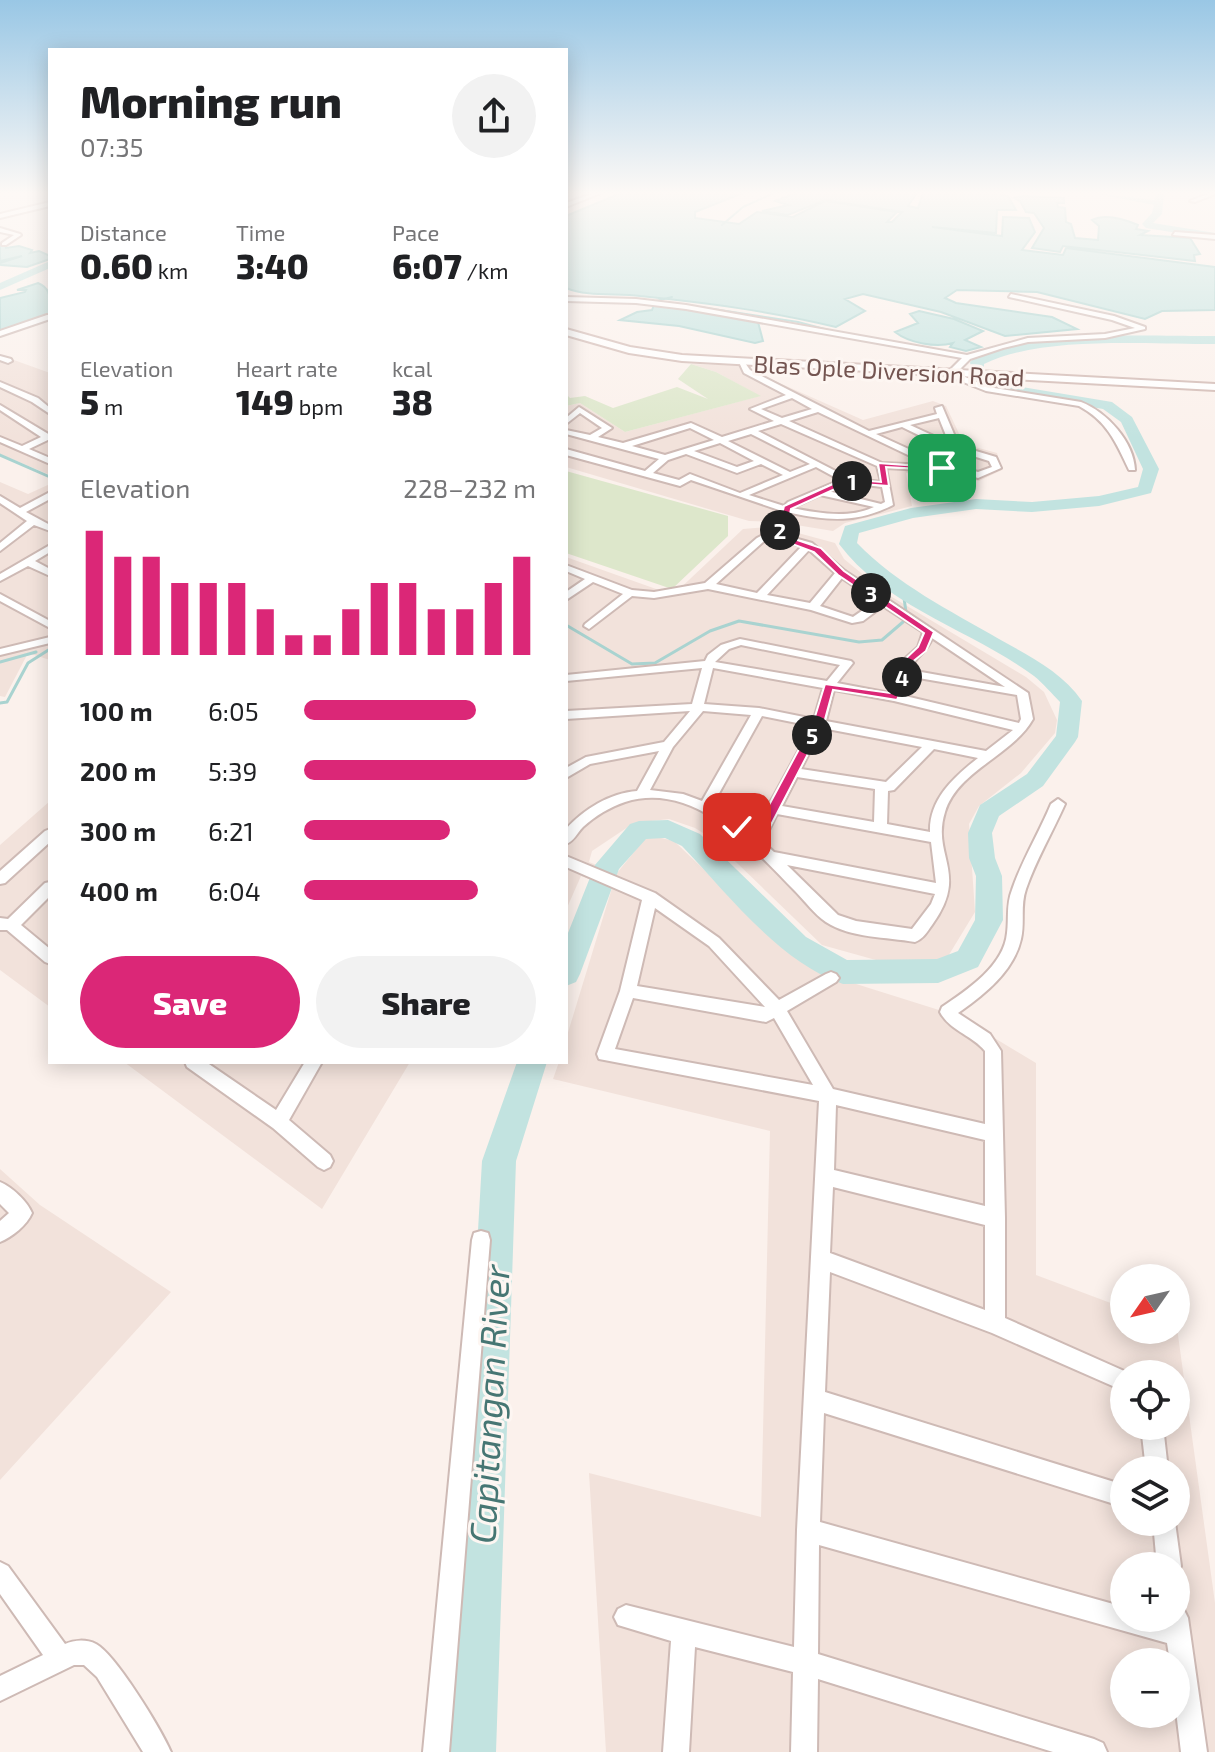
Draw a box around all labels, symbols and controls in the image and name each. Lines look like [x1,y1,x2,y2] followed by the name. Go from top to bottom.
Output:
[80,74,342,127] text: Morning run
[452,74,536,158] button: share
[80,131,144,162] text: 07:35
[80,219,167,245] text: Distance
[236,219,285,245] text: Time
[392,219,439,245] text: Pace
[80,245,153,286] text: 0.60
[236,245,309,286] text: 3:40
[392,245,462,286] text: 6:07
[153,257,188,283] text: km
[462,257,508,283] text: /km
[753,348,1025,392] street label: Blas Ople Diversion Road
[80,355,173,381] text: Elevation
[236,355,338,381] text: Heart rate
[392,355,432,381] text: kcal
[80,381,99,422] text: 5
[236,381,294,422] text: 149
[392,381,433,422] text: 38
[99,393,123,419] text: m
[294,393,343,419] text: bpm
[908,434,976,502] pin
[920,446,964,490] icon: arrive
[832,461,872,501] pin: 1
[847,468,857,494] text: 1
[80,472,190,503] text: Elevation
[403,472,536,503] text: 228–232 m
[760,510,800,550] pin: 2
[774,517,786,543] text: 2
[851,573,891,613] pin: 3
[865,580,877,606] text: 3
[882,657,922,697] pin: 4
[895,664,909,690] text: 4
[80,695,153,726] text: 100 m
[208,695,259,726] text: 6:05
[792,715,832,755] pin: 5
[806,722,818,748] text: 5
[80,755,156,786] text: 200 m
[208,755,257,786] text: 5:39
[703,793,771,861] pin
[715,805,759,849] icon: check
[80,815,156,846] text: 300 m
[208,815,254,846] text: 6:21
[80,875,158,906] text: 400 m
[208,875,261,906] text: 6:04
[80,956,300,1048] button: Save
[316,956,536,1048] button: Share
[459,1263,517,1545] water label: Capitangan River
[1110,1264,1190,1344] north arrow
[1110,1264,1190,1728] map controls
[1110,1360,1190,1440] button: locate
[1110,1456,1190,1536] button: layers
[1110,1552,1190,1632] button: +
[1110,1648,1190,1728] button: −

